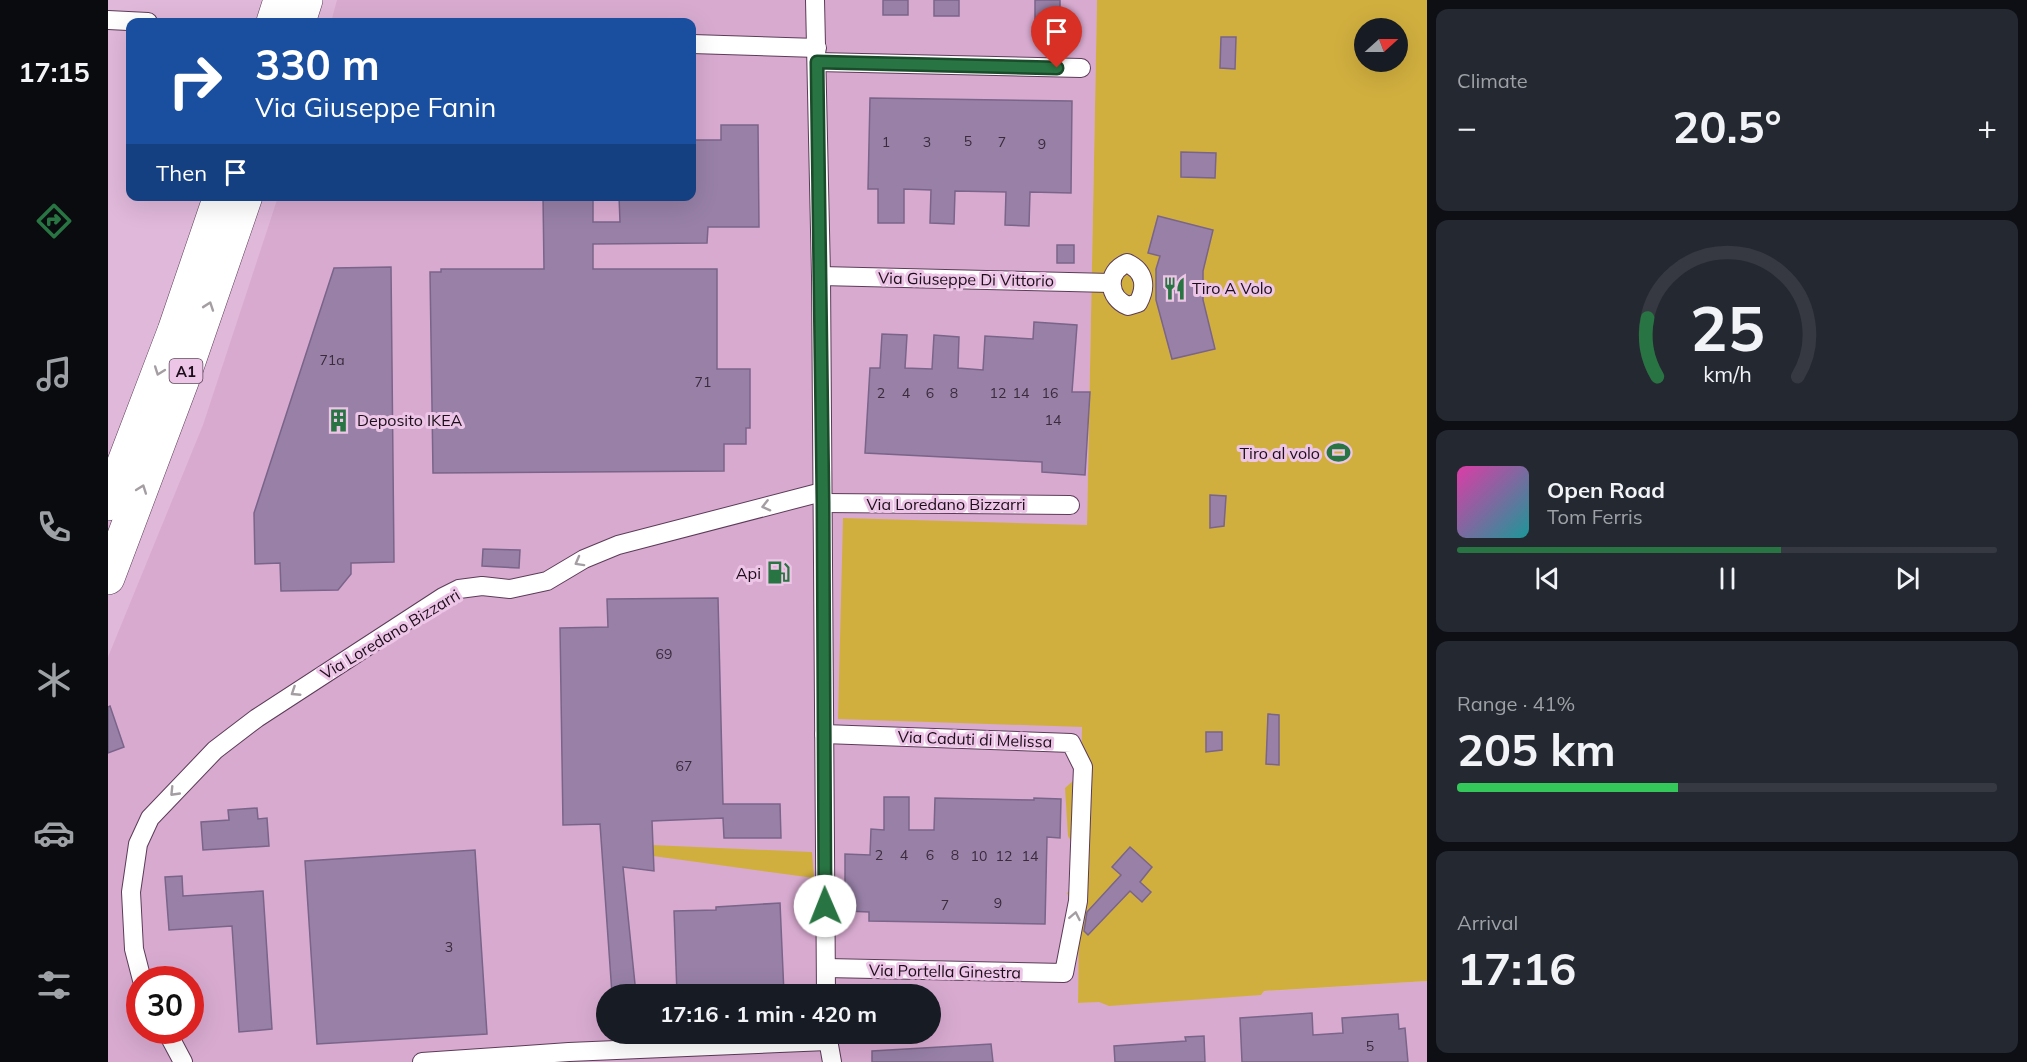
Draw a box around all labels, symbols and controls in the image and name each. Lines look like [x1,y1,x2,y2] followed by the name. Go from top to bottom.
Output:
[1031,6,1082,68] pin
[1040,15,1073,48] icon: arrive
[1354,18,1408,72] north arrow
[1354,18,1408,72] map controls
[255,38,380,91] text: 330 m
[156,42,234,120] icon: right
[18,55,90,89] text: 17:15
[1457,68,1528,93] text: Climate
[255,90,496,124] text: Via Giuseppe Fanin
[1672,98,1782,154] text: 20.5°
[1457,106,1477,147] text: −
[1977,106,1997,147] text: +
[964,132,972,150] house number: 5
[882,133,890,151] house number: 1
[923,133,931,151] house number: 3
[998,133,1006,151] house number: 7
[1038,135,1046,153] house number: 9
[219,156,252,189] icon: arrive
[156,159,207,187] text: Then
[33,200,75,242] icon: directions
[878,267,1054,291] street label: Via Giuseppe Di Vittorio
[1161,275,1187,301] restaurant icon: Tiro A Volo
[1192,278,1273,298] place label: Tiro A Volo
[1690,289,1764,368] text: 25
[201,301,214,312] one-way arrow
[319,351,345,369] house number: 71a
[33,353,75,395] icon: music
[170,359,202,383] road number: A1
[1703,361,1751,388] text: km/h
[154,365,166,376] one-way arrow
[695,373,711,391] house number: 71
[877,384,885,402] house number: 2
[902,384,911,402] house number: 4
[926,384,934,402] house number: 6
[950,384,958,402] house number: 8
[990,384,1006,402] house number: 12
[1013,384,1030,402] house number: 14
[1042,384,1058,402] house number: 16
[326,407,352,433] building icon: Deposito IKEA
[357,410,462,430] place label: Deposito IKEA
[1045,411,1062,429] house number: 14
[1325,440,1351,466] sports icon: Tiro al volo
[1239,443,1320,463] place label: Tiro al volo
[1547,476,1665,504] text: Open Road
[135,484,148,495] one-way arrow
[866,494,1026,514] street label: Via Loredano Bizzarri
[761,498,771,511] one-way arrow
[1547,504,1643,529] text: Tom Ferris
[33,506,75,548] icon: phone
[575,555,586,566] one-way arrow
[766,560,792,586] fuel station icon: Api
[1531,562,1564,595] icon: previous
[1711,562,1744,595] icon: pause
[1891,562,1924,595] icon: next
[736,563,761,583] place label: Api
[317,584,463,684] street label: Via Loredano Bizzarri
[656,645,672,663] house number: 69
[33,659,75,701] icon: climate
[291,685,301,697] one-way arrow
[1457,691,1575,716] text: Range · 41%
[1457,721,1616,777] text: 205 km
[897,726,1053,752] street label: Via Caduti di Melissa
[676,757,692,775] house number: 67
[170,785,181,796] one-way arrow
[33,812,75,854] icon: car
[875,846,883,864] house number: 2
[900,846,909,864] house number: 4
[926,846,934,864] house number: 6
[951,846,959,864] house number: 8
[971,847,987,865] house number: 10
[996,847,1012,865] house number: 12
[1022,847,1039,865] house number: 14
[793,874,857,938] position arrow
[994,894,1002,912] house number: 9
[941,896,949,914] house number: 7
[1457,910,1518,935] text: Arrival
[1068,911,1081,921] one-way arrow
[445,938,453,956] house number: 3
[1457,940,1576,996] text: 17:16
[869,960,1021,982] street label: Via Portella Ginestra
[33,964,75,1006] icon: filters
[126,966,204,1044] speed limit sign: 30
[660,1000,877,1028] text: 17:16 · 1 min · 420 m
[1366,1037,1374,1055] house number: 5

